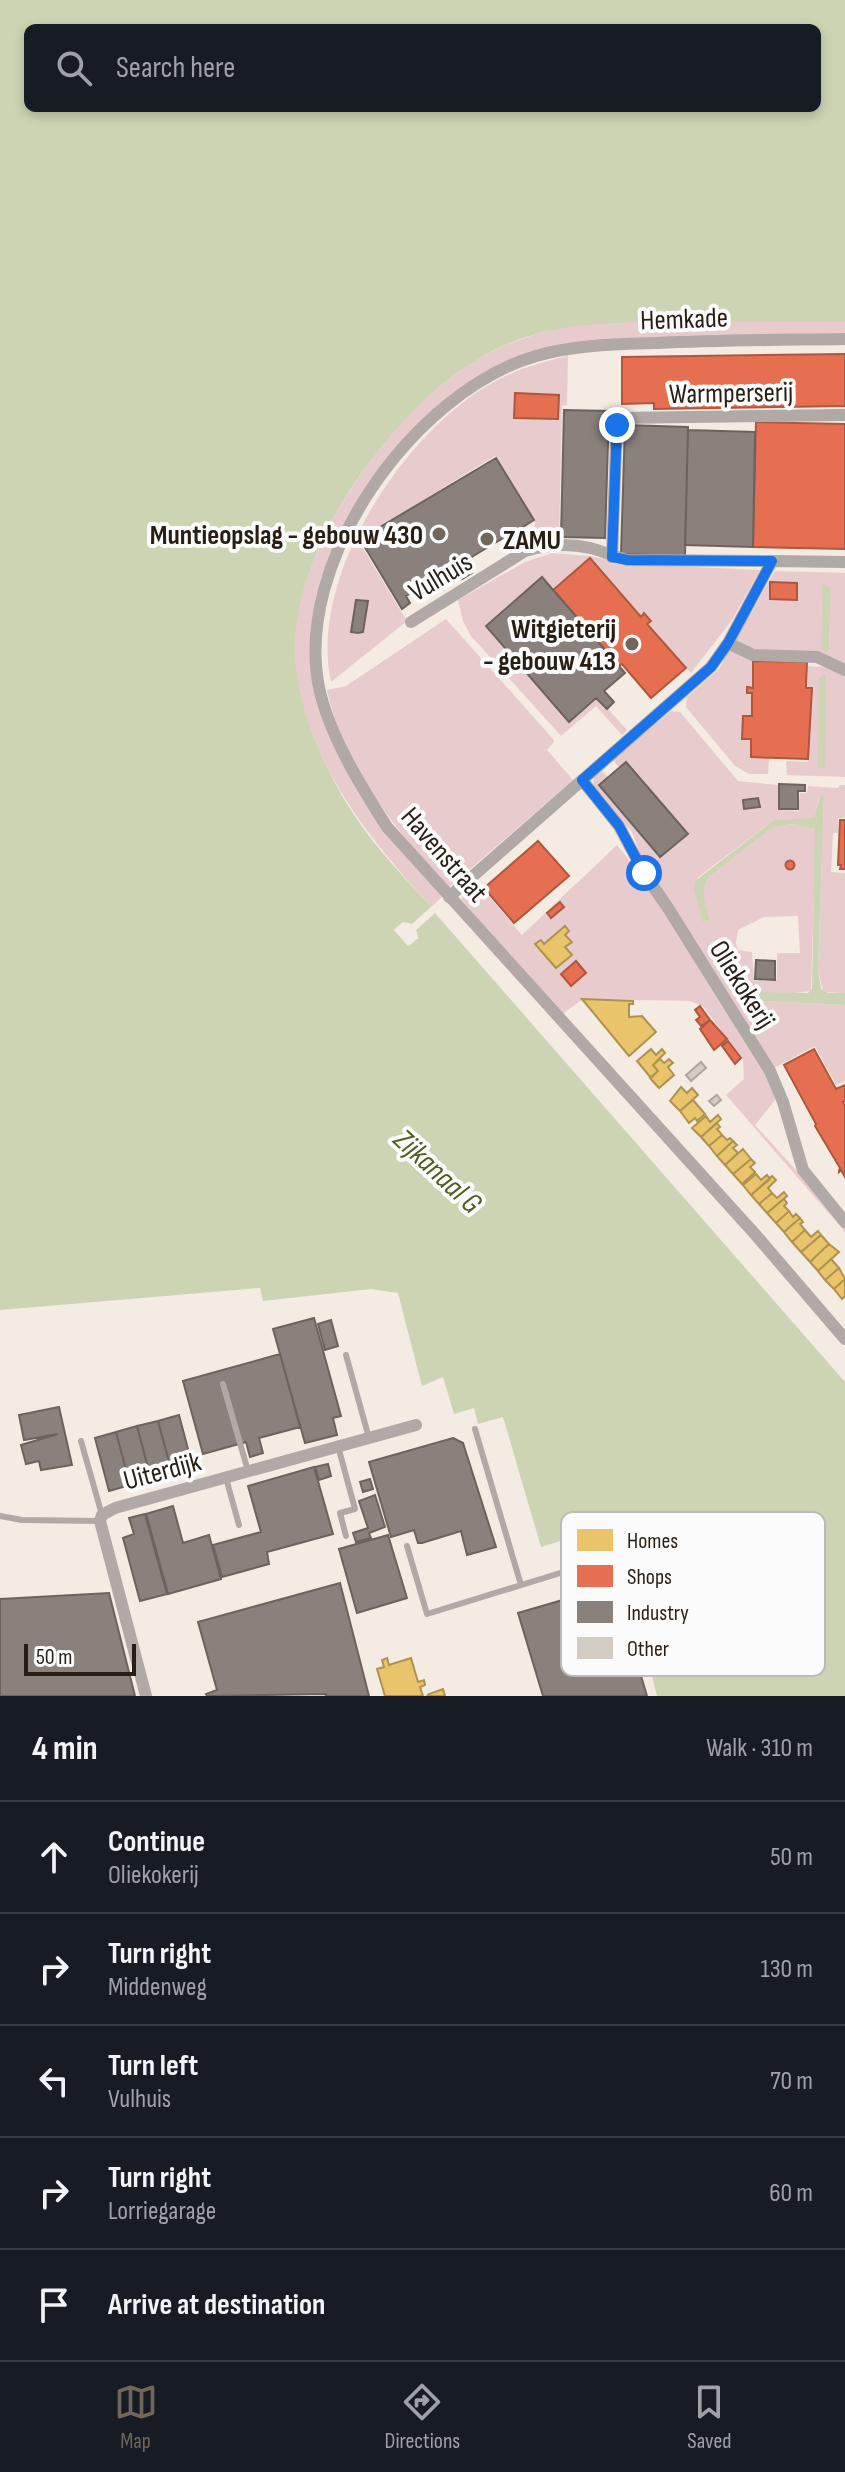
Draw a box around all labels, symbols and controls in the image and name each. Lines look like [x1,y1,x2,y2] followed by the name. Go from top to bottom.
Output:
[24,24,821,112] search box
[52,46,96,90] icon: search
[116,50,235,86] text: Search here
[640,301,729,338] street label: Hemkade
[669,376,793,411] street label: Warmperserij
[599,407,635,443] route end
[150,519,423,552] place label: Muntieopslag - gebouw 430
[503,524,561,557] place label: ZAMU
[430,525,448,543] marker: Muntieopslag - gebouw 430
[478,530,496,548] marker: ZAMU
[403,546,478,609] street label: Vulhuis
[483,613,616,678] place label: Witgieterij - gebouw 413
[623,635,641,653] marker: Witgieterij - gebouw 413
[394,801,494,909] street label: Havenstraat
[626,855,662,891] route start
[702,935,782,1035] street label: Oliekokerij
[385,1121,489,1222] water label: Zijkanaal G
[120,1445,205,1498] street label: Uiterdijk
[561,1512,825,1676] legend
[627,1528,678,1555] text: Homes
[627,1564,672,1591] text: Shops
[627,1600,689,1627] text: Industry
[627,1636,669,1663] text: Other
[24,1640,136,1676] scale bar
[36,1644,72,1671] text: 50 m
[32,1728,98,1769] text: 4 min
[706,1733,813,1764] text: Walk · 310 m
[108,1824,205,1860] text: Continue
[32,1835,76,1879] icon: ahead
[770,1842,813,1873] text: 50 m
[108,1860,199,1891] text: Oliekokerij
[108,1936,211,1972] text: Turn right
[32,1947,76,1991] icon: right
[761,1954,813,1985] text: 130 m
[108,1972,207,2003] text: Middenweg
[108,2048,198,2084] text: Turn left
[32,2059,76,2103] icon: left
[770,2066,813,2097] text: 70 m
[108,2084,171,2115] text: Vulhuis
[108,2160,211,2196] text: Turn right
[32,2171,76,2215] icon: right
[769,2178,813,2209] text: 60 m
[108,2196,216,2227] text: Lorriegarage
[32,2283,76,2327] icon: arrive
[108,2287,325,2323] text: Arrive at destination
[114,2380,158,2455] tab: Map
[385,2380,460,2455] tab: Directions
[687,2380,731,2455] tab: Saved

